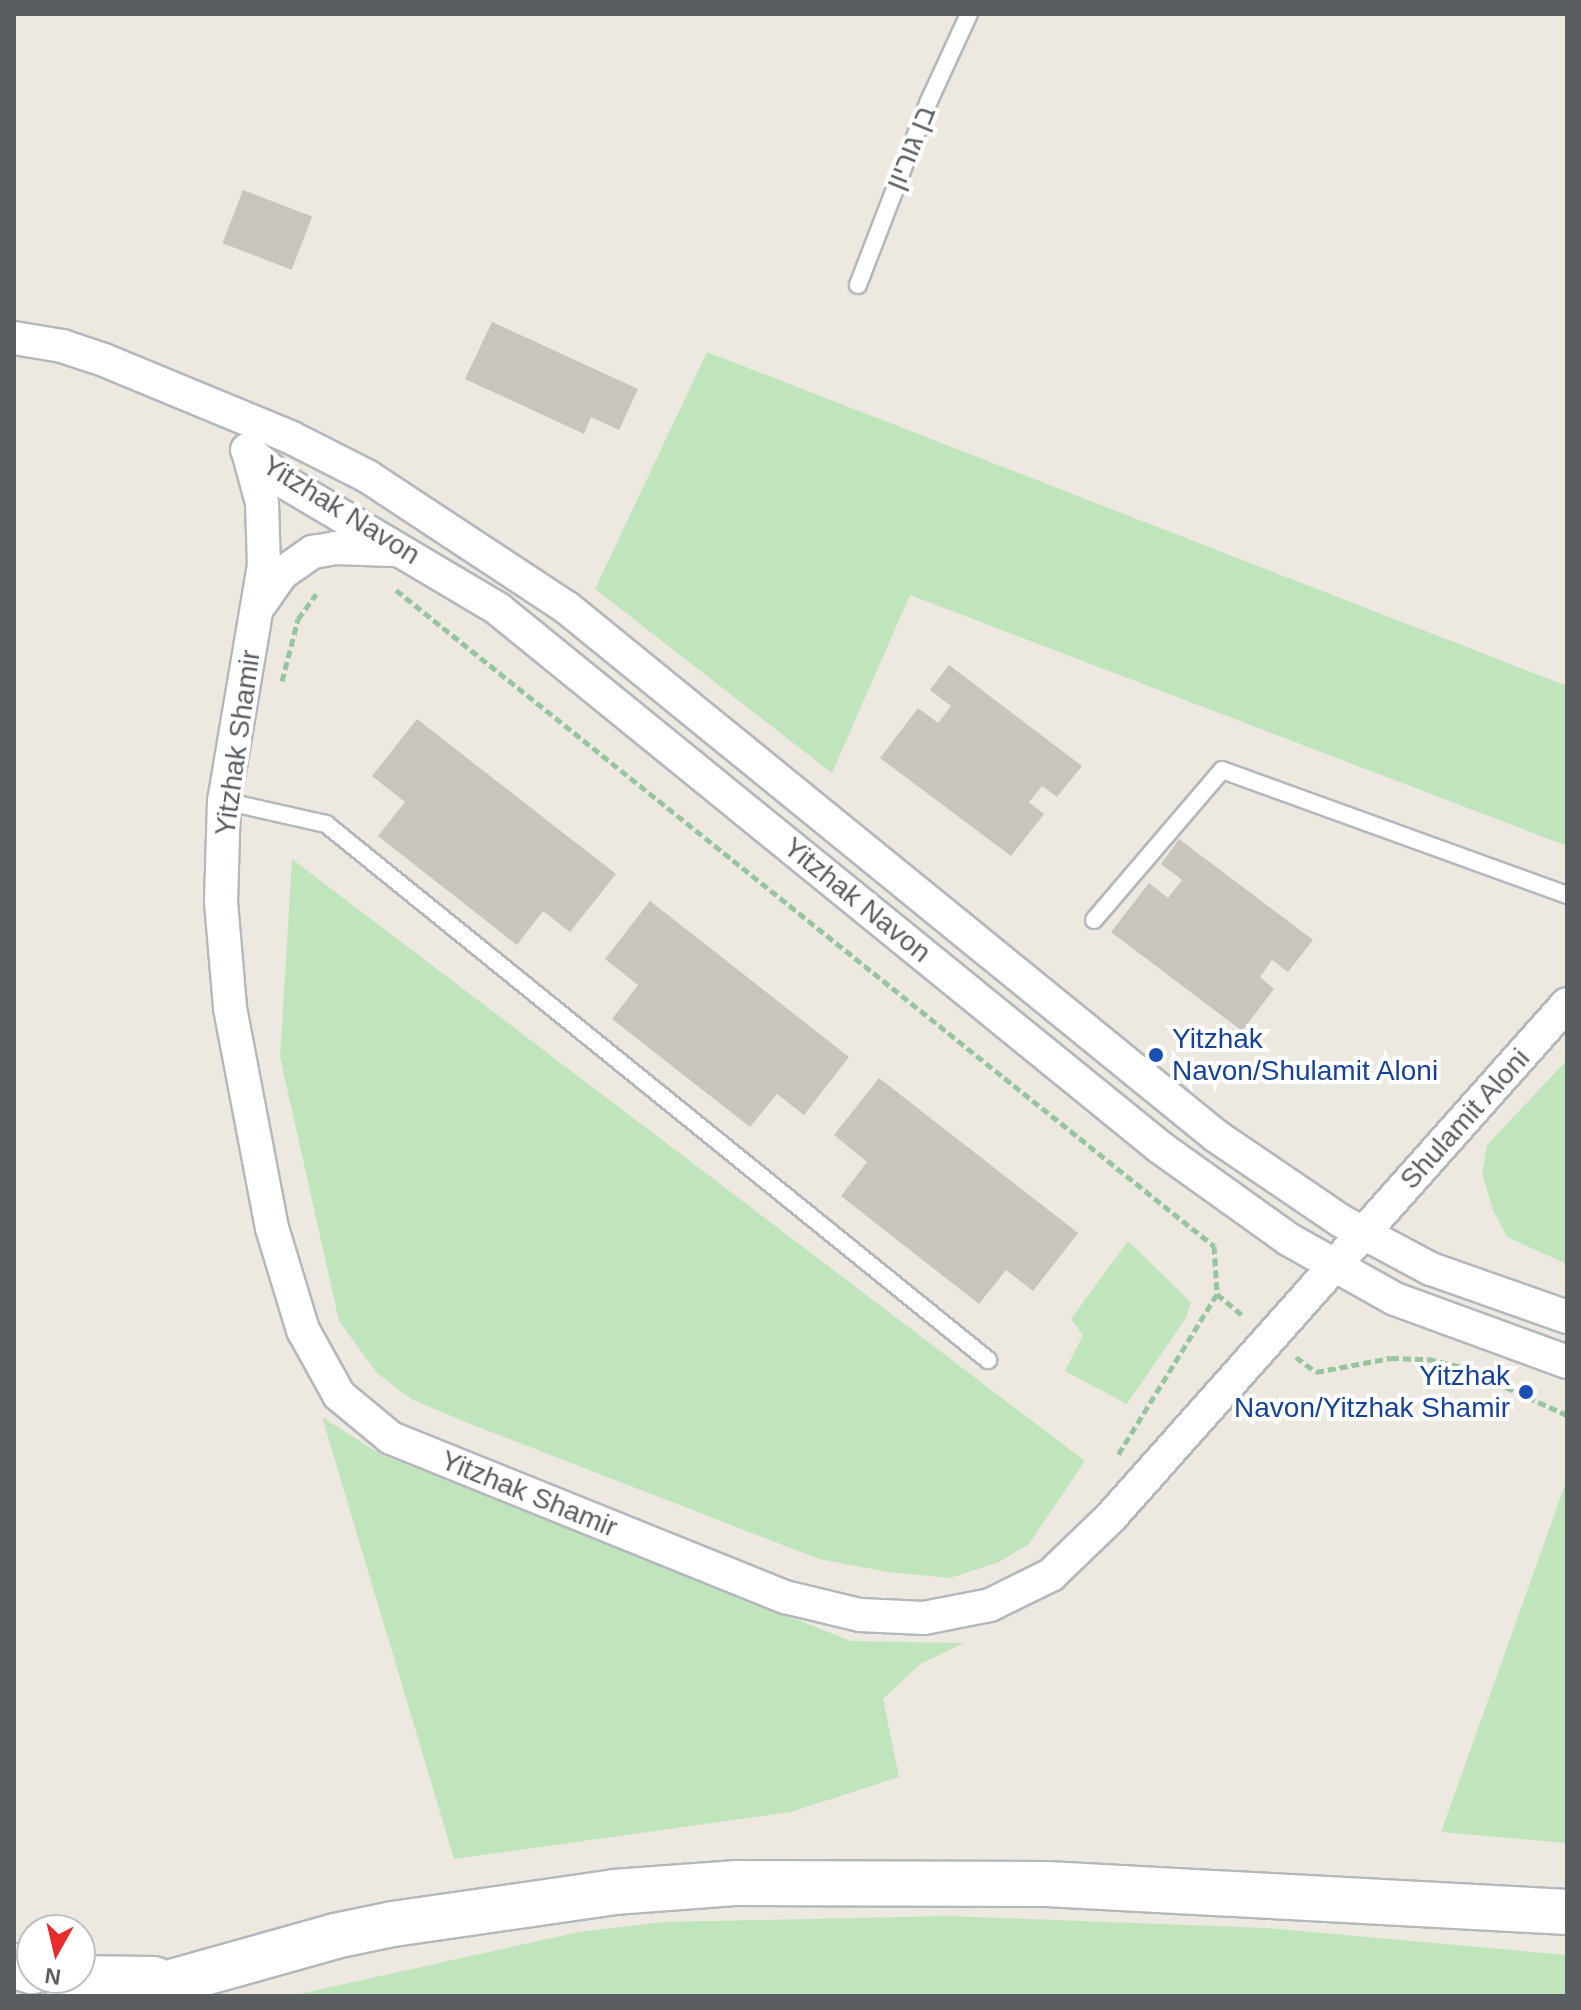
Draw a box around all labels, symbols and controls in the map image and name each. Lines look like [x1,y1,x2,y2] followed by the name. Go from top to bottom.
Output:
[879,101,943,195] street label: בן גוריון
[256,448,426,572] street label: Yitzhak Navon
[208,648,268,838] street label: Yitzhak Shamir
[777,830,937,970] street label: Yitzhak Navon
[1172,1022,1440,1088] place label: Yitzhak Navon/Shulamit Aloni
[1393,1041,1537,1197] street label: Shulamit Aloni
[1147,1046,1165,1064] marker: Yitzhak Navon/Shulamit Aloni
[1234,1359,1510,1425] place label: Yitzhak Navon/Yitzhak Shamir
[1517,1383,1535,1401] marker: Yitzhak Navon/Yitzhak Shamir
[436,1443,622,1545] street label: Yitzhak Shamir
[16,1914,96,1994] north arrow
[43,1963,62,1990] text: N

